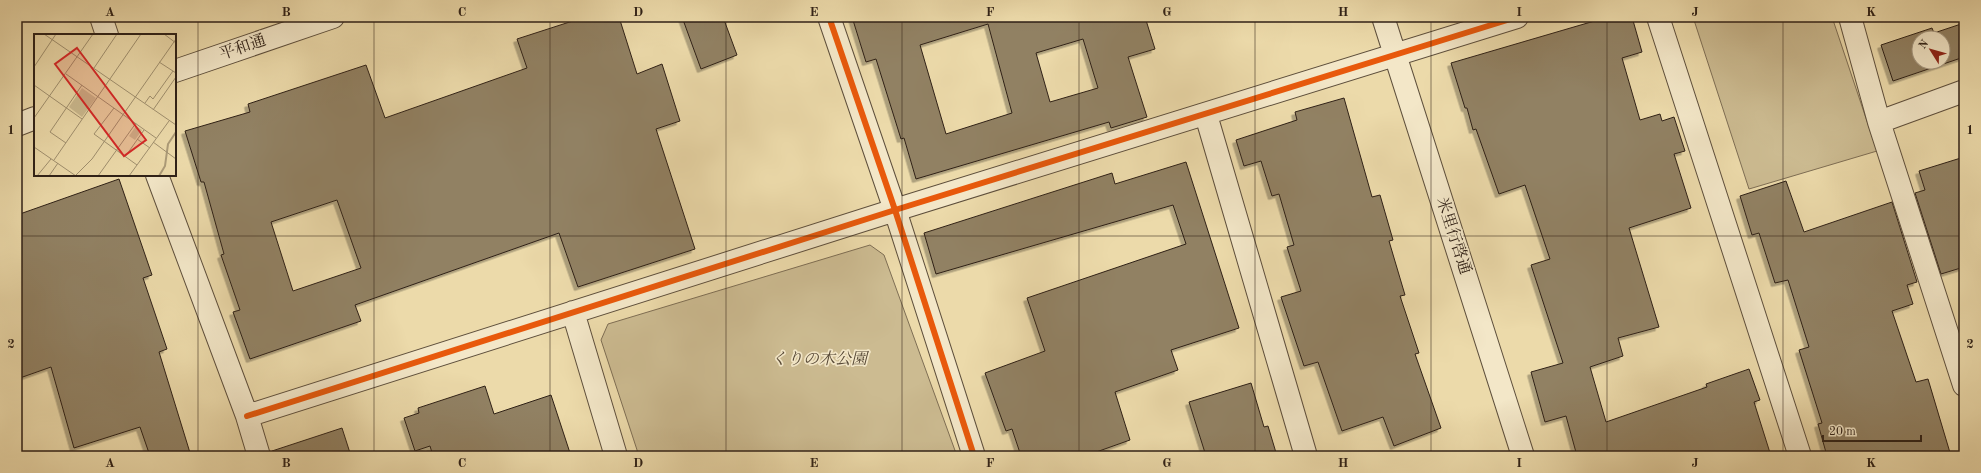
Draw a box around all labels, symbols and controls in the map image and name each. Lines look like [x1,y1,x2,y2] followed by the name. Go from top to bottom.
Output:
[105,6,115,19] text: A
[281,6,291,19] text: B
[458,6,466,19] text: C
[633,6,643,19] text: D
[810,6,819,19] text: E
[986,6,995,19] text: F
[1162,6,1172,19] text: G
[1338,6,1349,19] text: H
[1516,6,1522,19] text: I
[1691,6,1699,19] text: J
[1866,6,1876,19] text: K
[1911,30,1951,70] north arrow
[217,31,268,63] street label: 平和通
[34,34,176,176] inset map
[1917,38,1931,52] text: N
[7,124,15,137] text: 1
[1966,124,1974,137] text: 1
[1433,195,1475,277] street label: 米里行啓通
[7,338,15,351] text: 2
[1966,338,1974,351] text: 2
[771,350,870,368] park label: くりの木公園
[1823,417,1921,443] scale bar
[1829,426,1856,438] text: 20 m
[105,457,115,470] text: A
[281,457,291,470] text: B
[458,457,466,470] text: C
[633,457,643,470] text: D
[810,457,819,470] text: E
[986,457,995,470] text: F
[1162,457,1172,470] text: G
[1338,457,1349,470] text: H
[1516,457,1522,470] text: I
[1691,457,1699,470] text: J
[1866,457,1876,470] text: K

